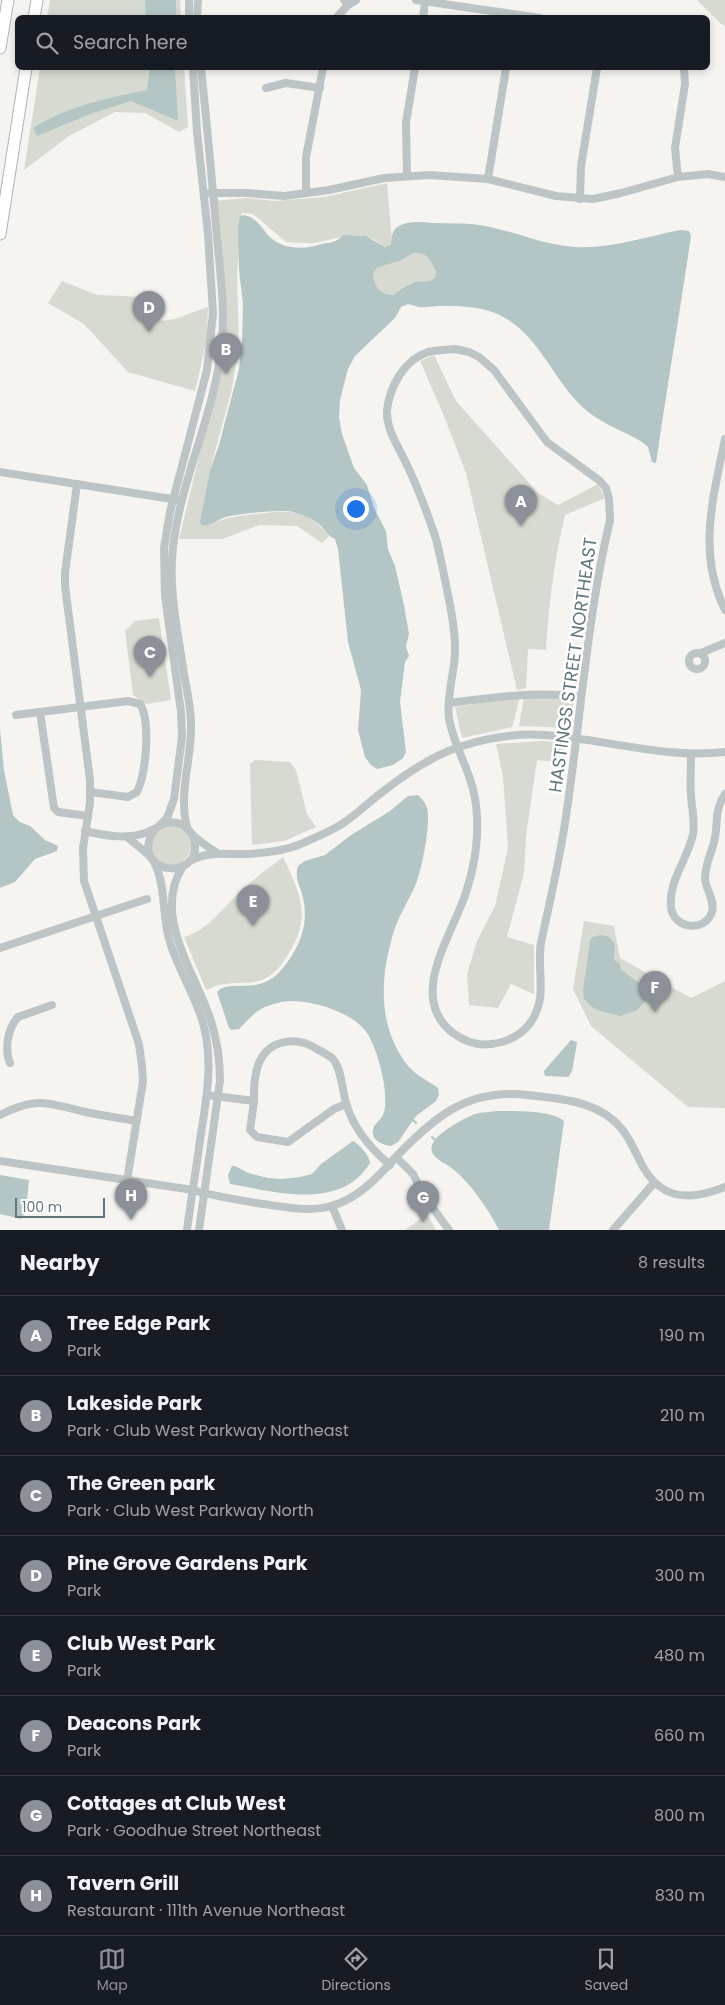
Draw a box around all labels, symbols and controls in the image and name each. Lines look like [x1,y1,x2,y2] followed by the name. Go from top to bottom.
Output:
[15,15,710,70] search box
[33,29,61,57] icon: search
[73,29,187,56] text: Search here
[133,291,165,332] pin: D
[210,333,242,374] pin: B
[505,485,537,526] pin: A
[343,496,369,522] your location
[542,536,603,794] street label: HASTINGS STREET NORTHEAST
[134,636,166,677] pin: C
[237,885,269,926] pin: E
[639,971,671,1012] pin: F
[115,1179,147,1220] pin: H
[407,1181,439,1222] pin: G
[15,1195,105,1218] scale bar
[22,1197,62,1217] text: 100 m
[20,1248,100,1277] text: Nearby
[638,1251,705,1274] text: 8 results
[67,1310,210,1337] text: Tree Edge Park
[30,1324,42,1347] text: A
[659,1324,705,1347] text: 190 m
[67,1339,101,1362] text: Park
[67,1390,202,1417] text: Lakeside Park
[31,1404,41,1427] text: B
[660,1404,705,1427] text: 210 m
[67,1419,349,1442] text: Park · Club West Parkway Northeast
[67,1470,215,1497] text: The Green park
[30,1484,42,1507] text: C
[655,1484,705,1507] text: 300 m
[67,1499,314,1522] text: Park · Club West Parkway North
[67,1550,308,1577] text: Pine Grove Gardens Park
[30,1564,42,1587] text: D
[655,1564,705,1587] text: 300 m
[67,1579,101,1602] text: Park
[67,1630,216,1657] text: Club West Park
[32,1644,40,1667] text: E
[654,1644,705,1667] text: 480 m
[67,1659,101,1682] text: Park
[67,1710,201,1737] text: Deacons Park
[32,1724,40,1747] text: F
[654,1724,705,1747] text: 660 m
[67,1739,101,1762] text: Park
[67,1790,286,1817] text: Cottages at Club West
[30,1804,42,1827] text: G
[654,1804,705,1827] text: 800 m
[67,1819,321,1842] text: Park · Goodhue Street Northeast
[67,1870,179,1897] text: Tavern Grill
[30,1884,42,1907] text: H
[655,1884,705,1907] text: 830 m
[67,1899,345,1922] text: Restaurant · 111th Avenue Northeast
[97,1945,128,1996] tab: Map
[321,1945,391,1996] tab: Directions
[584,1945,628,1996] tab: Saved

